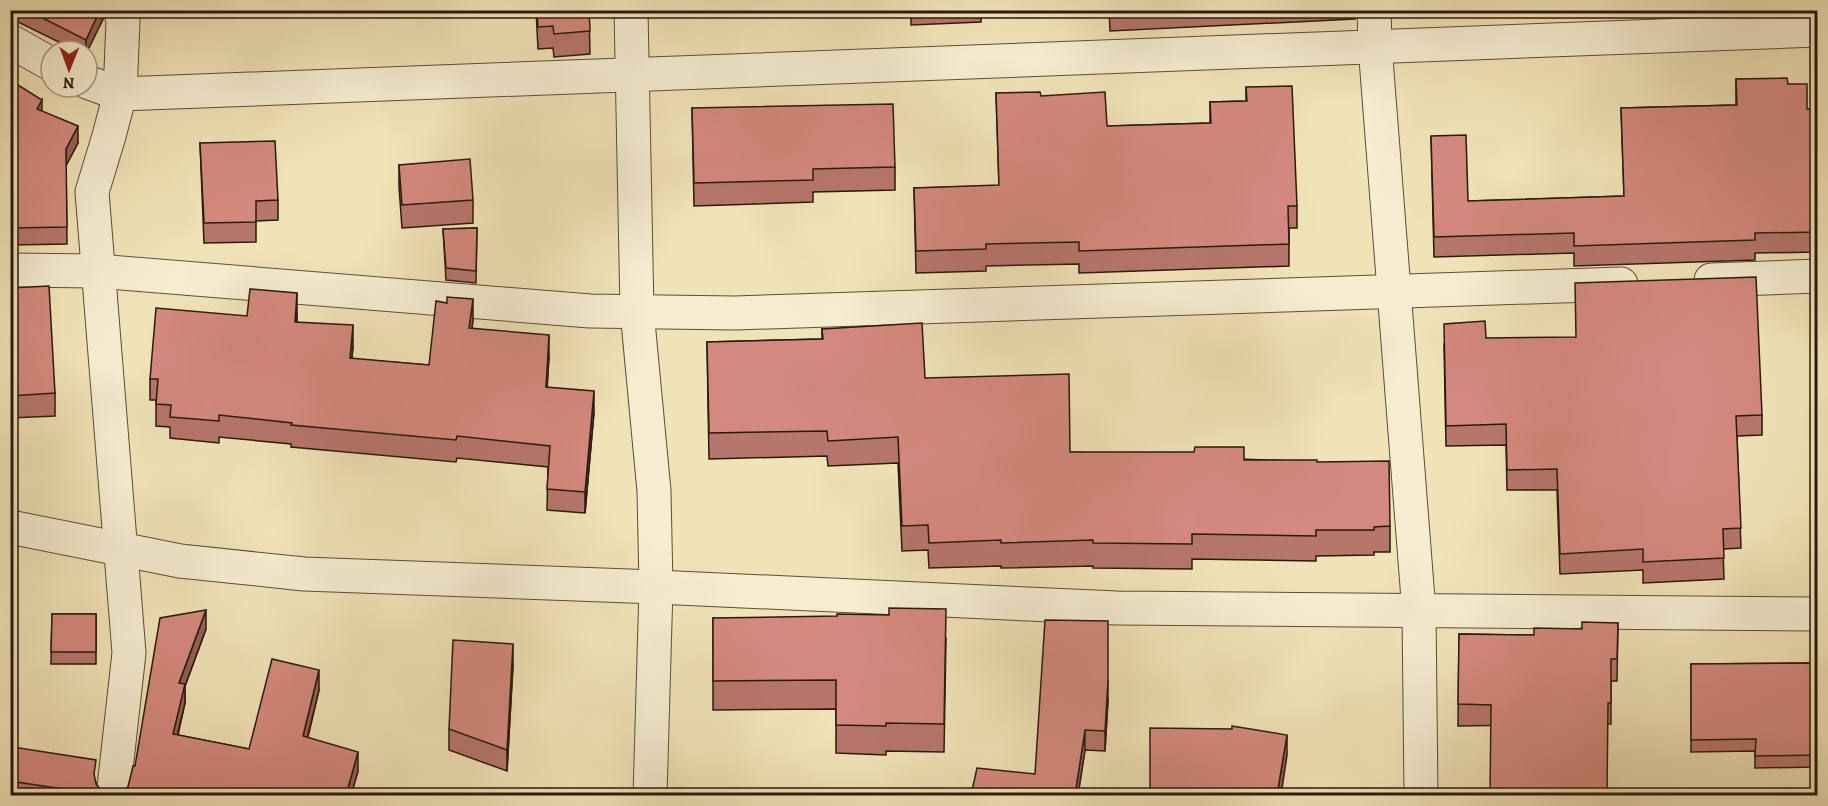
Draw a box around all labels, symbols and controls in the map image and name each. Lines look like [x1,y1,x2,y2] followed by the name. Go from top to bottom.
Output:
[39,39,99,99] north arrow
[62,72,75,94] text: N

